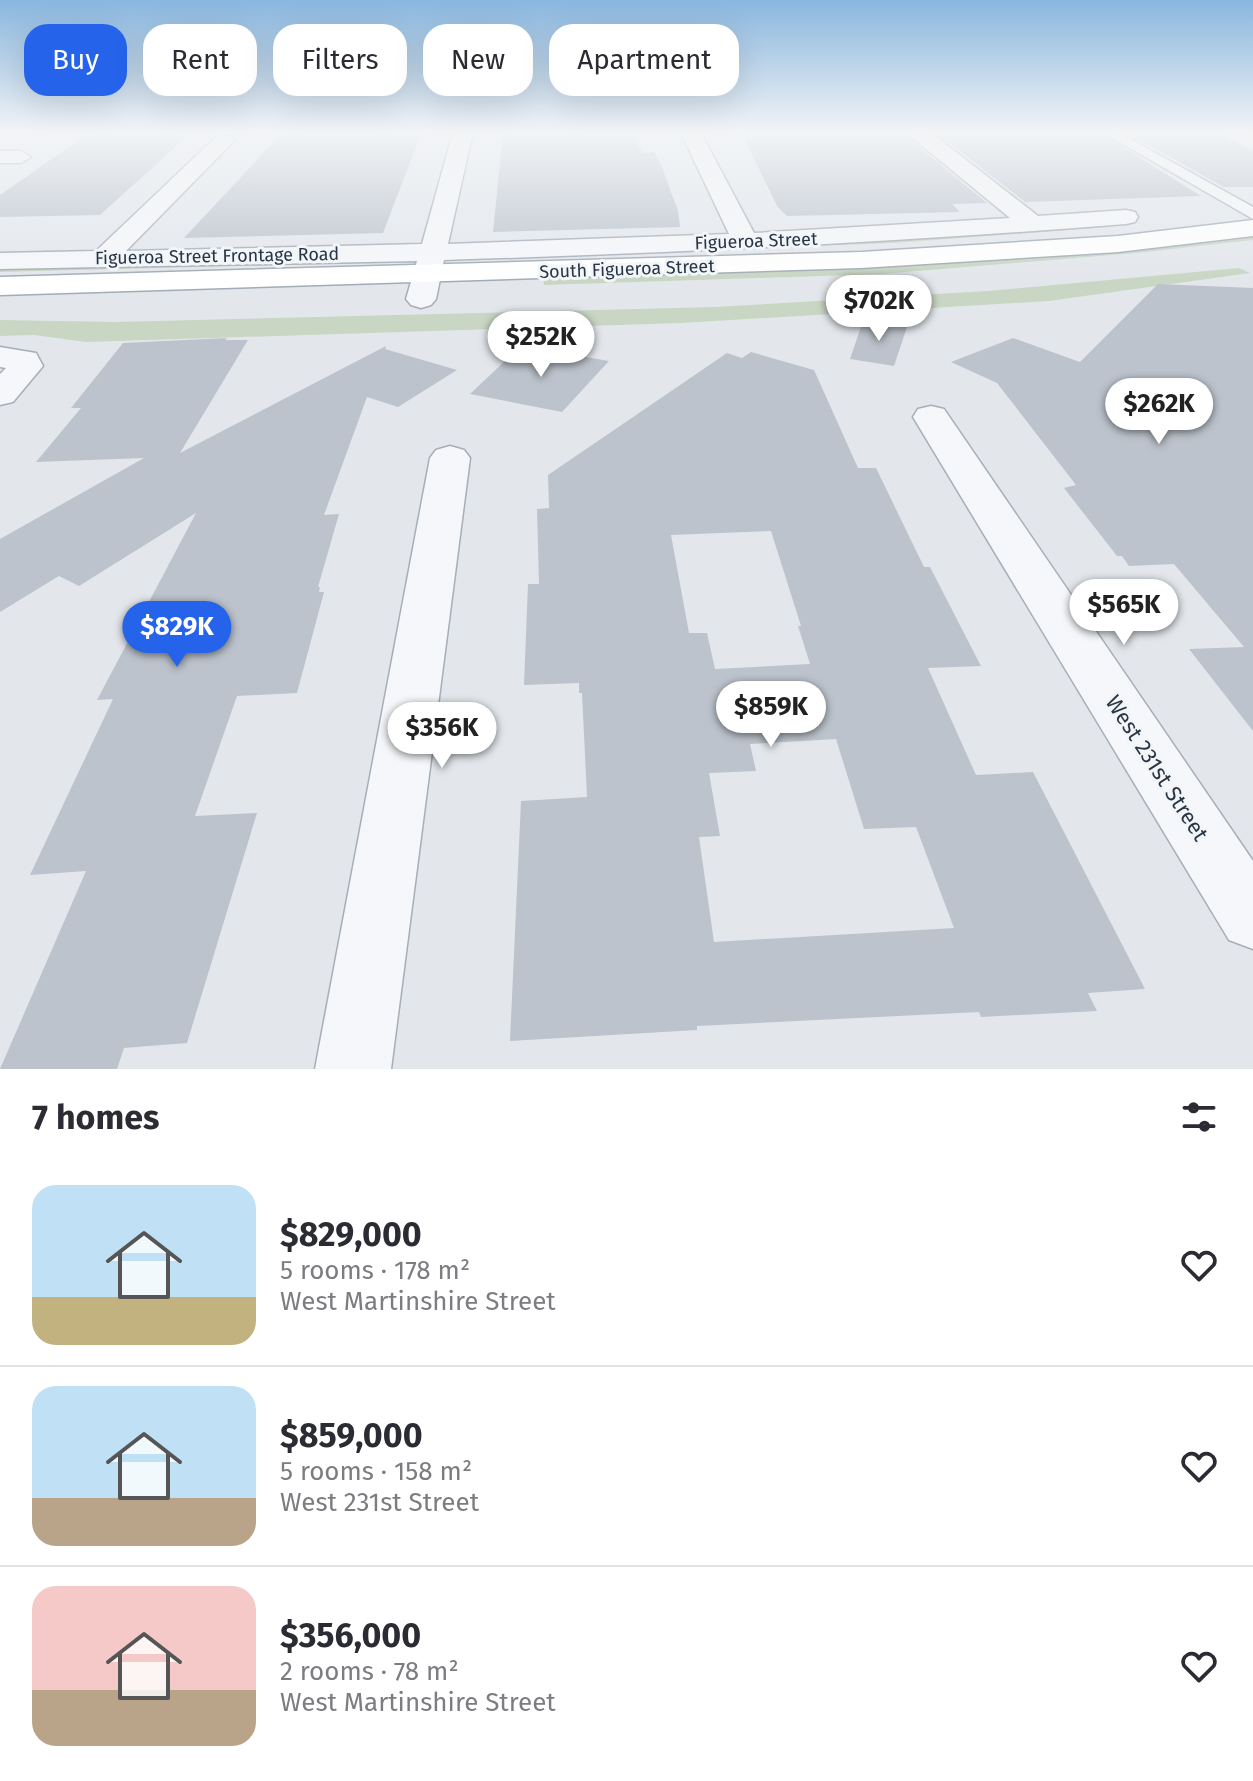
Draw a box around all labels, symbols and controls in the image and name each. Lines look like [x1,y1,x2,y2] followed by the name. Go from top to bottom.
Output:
[24,24,127,96] chip: Buy
[143,24,257,96] chip: Rent
[273,24,407,96] chip: Filters
[423,24,533,96] chip: New
[549,24,739,96] chip: Apartment
[694,228,818,254] street label: Figueroa Street
[95,243,339,269] street label: Figueroa Street Frontage Road
[539,255,716,283] street label: South Figueroa Street
[823,275,935,343] pin: $702K
[844,285,914,316] text: $702K
[485,311,597,379] pin: $252K
[506,321,576,352] text: $252K
[1103,378,1215,446] pin: $262K
[1123,388,1195,419] text: $262K
[1068,579,1180,647] pin: $565K
[1087,589,1161,620] text: $565K
[121,601,233,669] pin: $829K
[140,611,214,642] text: $829K
[715,681,827,749] pin: $859K
[1100,690,1214,846] street label: West 231st Street
[734,691,808,722] text: $859K
[386,702,498,770] pin: $356K
[406,712,478,743] text: $356K
[1177,1095,1221,1139] icon: filters
[32,1097,159,1138] text: 7 homes
[280,1214,422,1255] text: $829,000
[96,1217,192,1313] icon: home
[1177,1243,1221,1287] icon: heart
[280,1255,470,1286] text: 5 rooms · 178 m²
[280,1286,556,1317] text: West Martinshire Street
[280,1415,423,1456] text: $859,000
[96,1418,192,1514] icon: home
[1177,1444,1221,1488] icon: heart
[280,1456,472,1487] text: 5 rooms · 158 m²
[280,1487,479,1518] text: West 231st Street
[280,1615,421,1656] text: $356,000
[96,1618,192,1714] icon: home
[1177,1644,1221,1688] icon: heart
[280,1656,459,1687] text: 2 rooms · 78 m²
[280,1687,556,1718] text: West Martinshire Street

